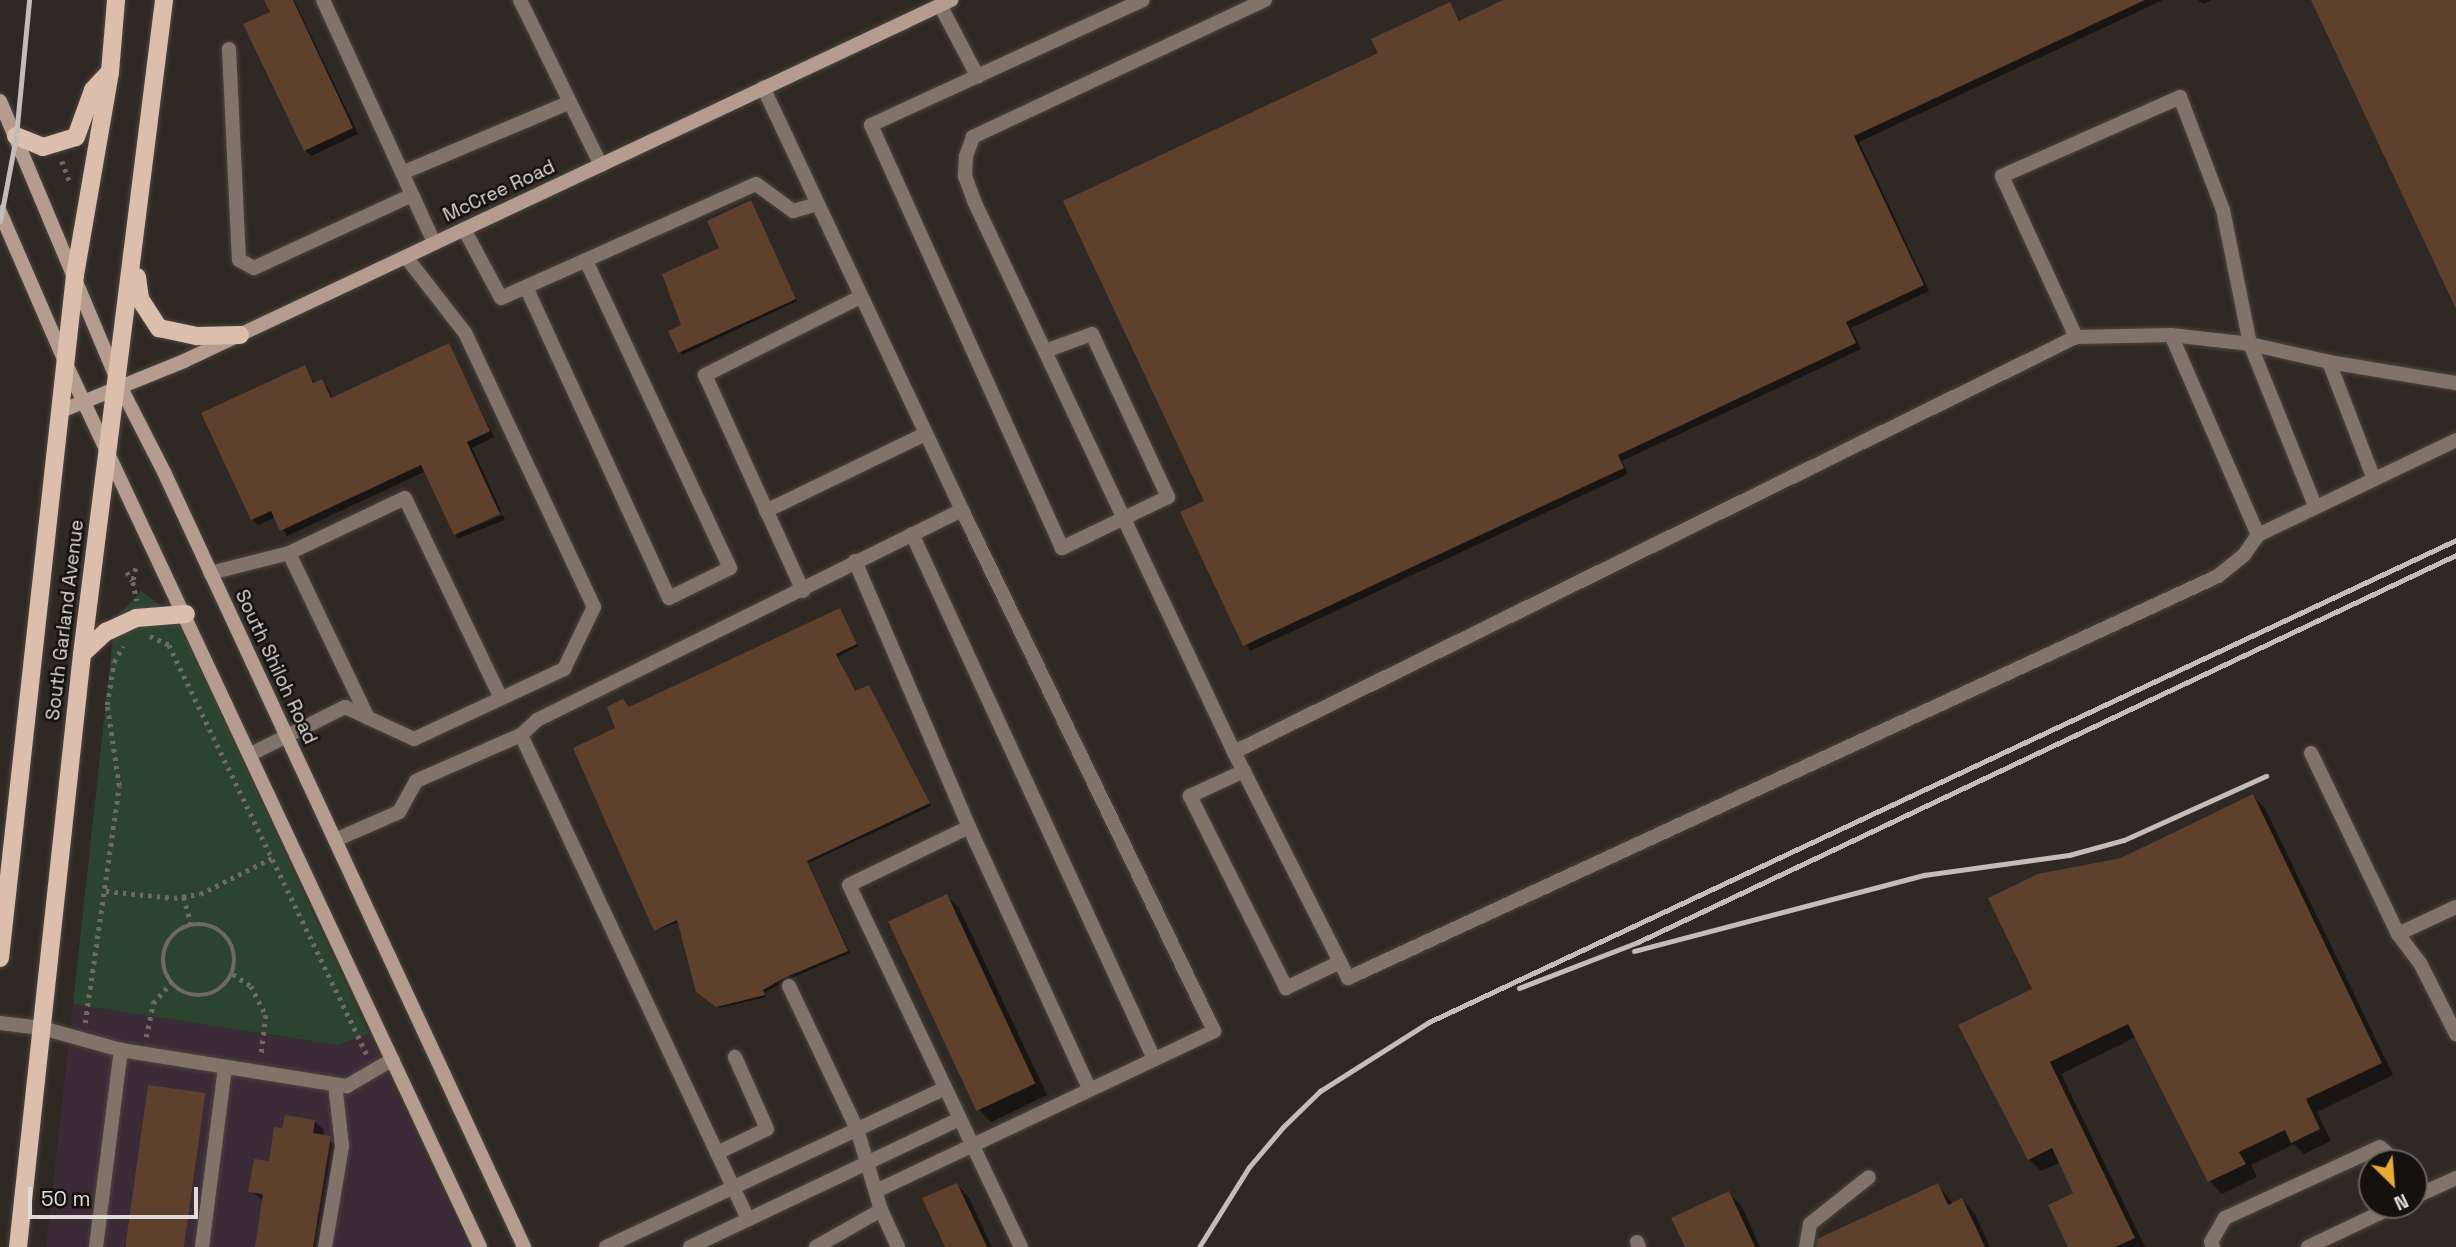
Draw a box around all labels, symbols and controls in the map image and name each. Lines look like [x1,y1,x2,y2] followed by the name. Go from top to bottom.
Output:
[439,155,559,227] street label: McCree Road
[41,518,89,722] street label: South Garland Avenue
[230,586,322,748] street label: South Shiloh Road
[2358,1149,2428,1219] north arrow
[32,1174,201,1218] scale bar
[41,1185,91,1212] text: 50 m
[2390,1188,2412,1216] text: N

